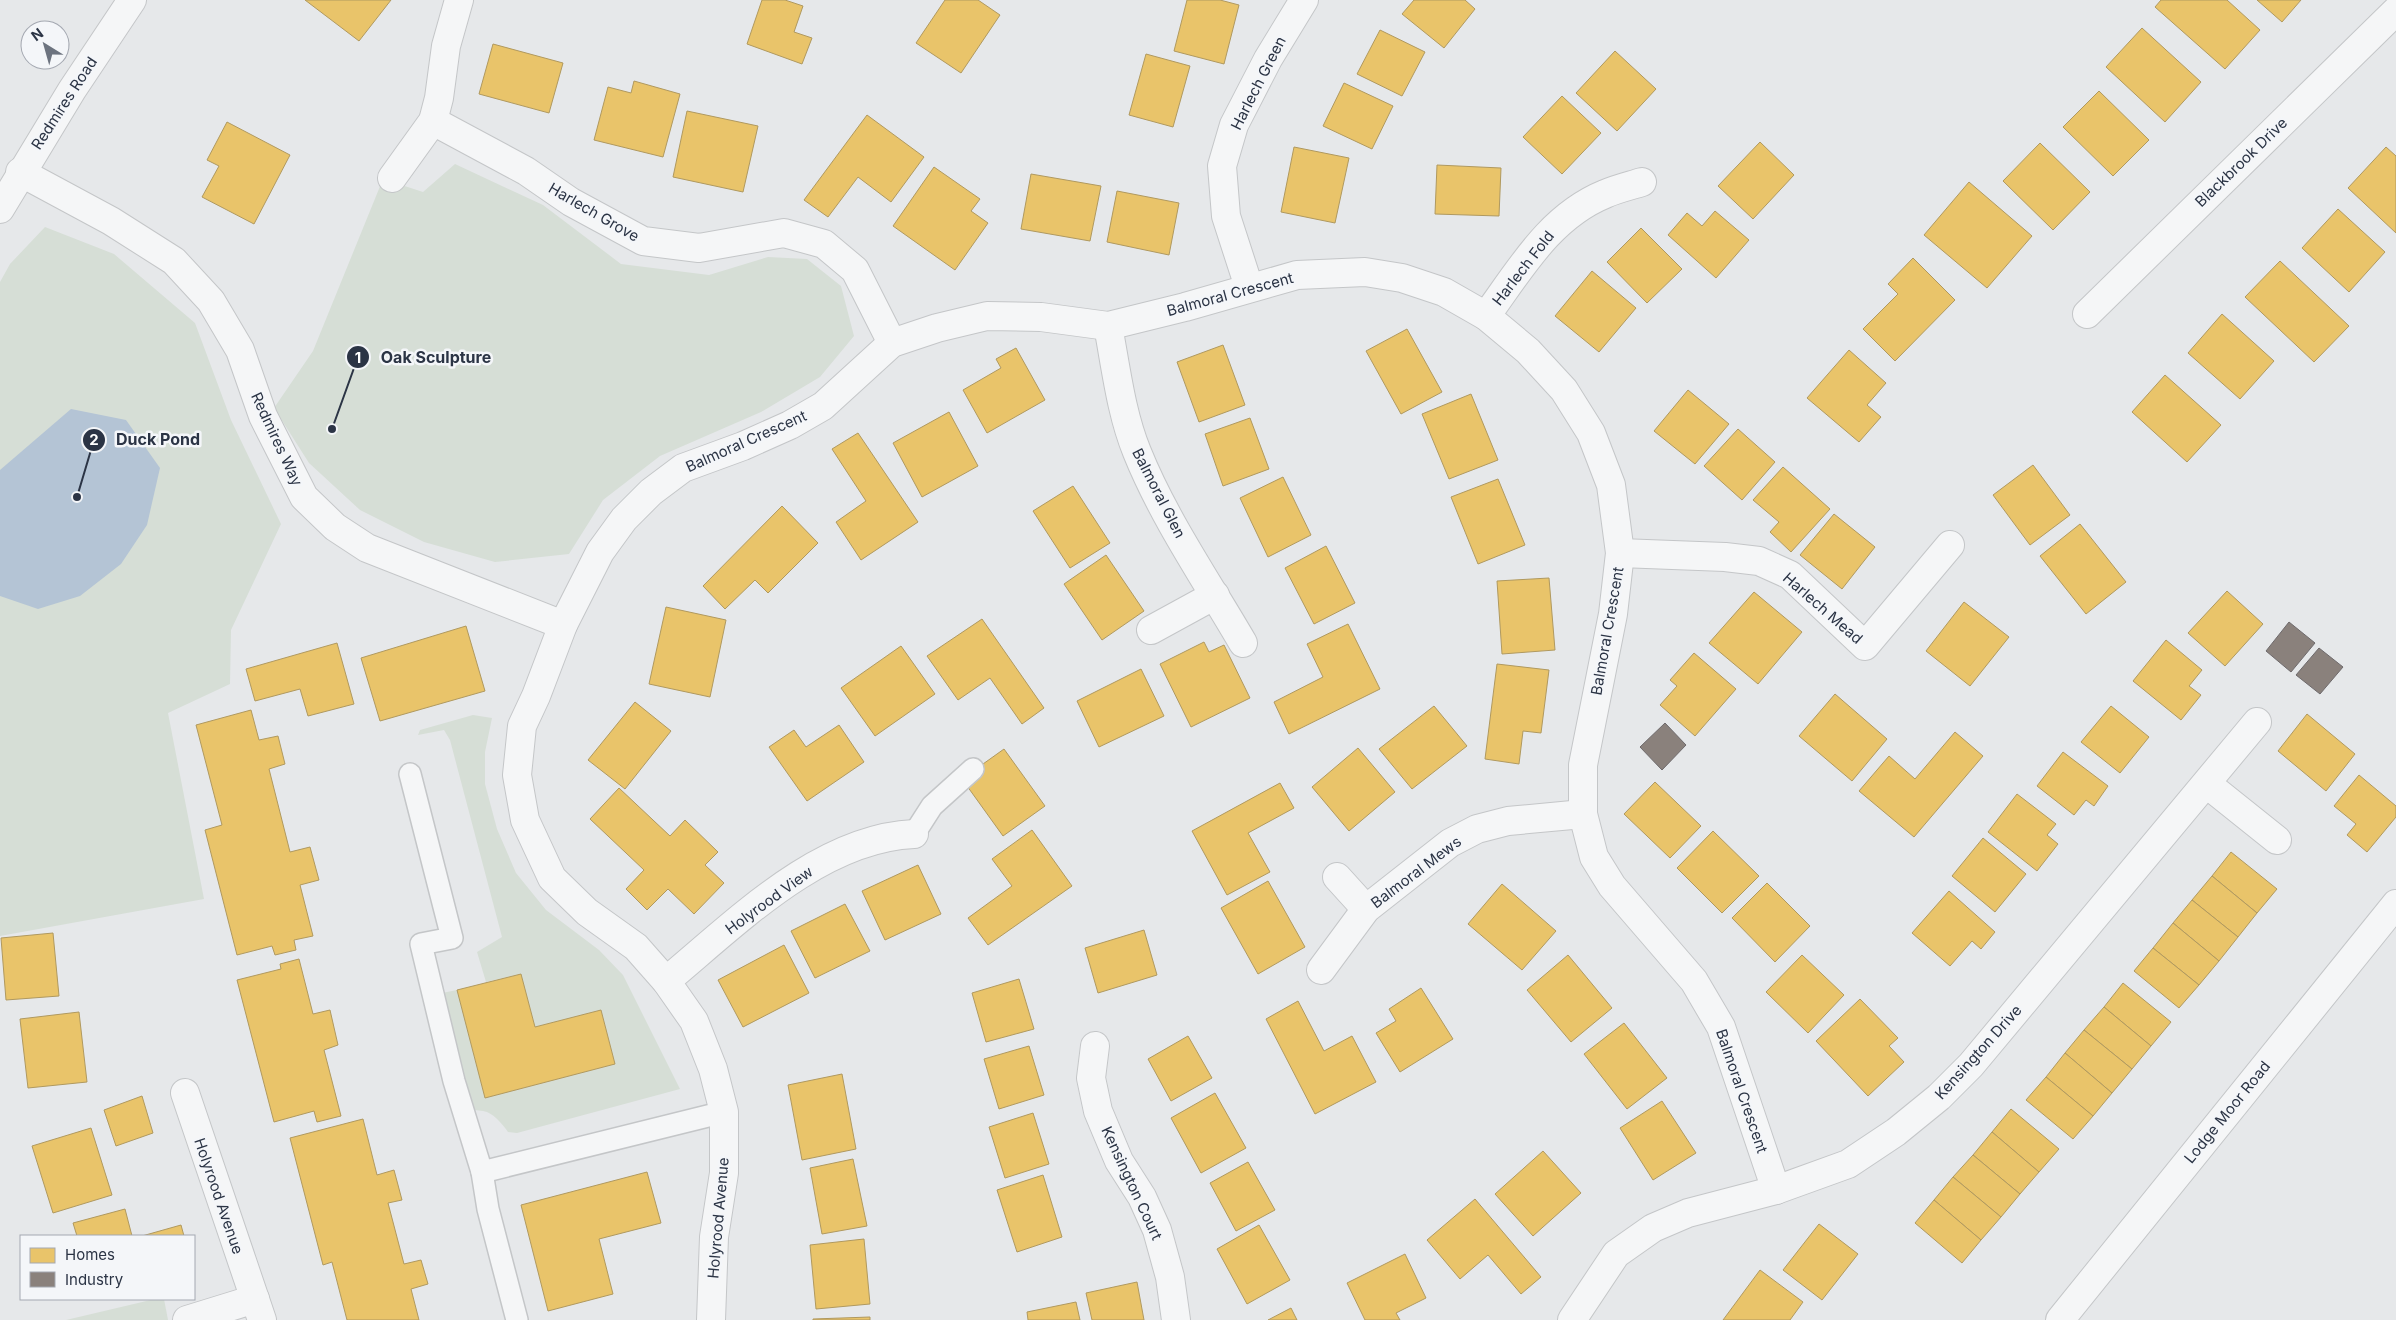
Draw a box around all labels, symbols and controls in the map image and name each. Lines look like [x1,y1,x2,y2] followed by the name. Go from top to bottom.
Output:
[20,20,70,70] north arrow
[27,24,46,44] text: N
[1226,33,1290,133] street label: Harlech Green
[27,53,101,153] street label: Redmires Road
[2191,113,2291,211] street label: Blackbrook Drive
[545,178,643,246] street label: Harlech Grove
[1488,227,1558,309] street label: Harlech Fold
[1165,268,1295,320] street label: Balmoral Crescent
[346,342,501,373] callout: Oak Sculpture
[381,347,491,367] text: Oak Sculpture
[355,348,361,367] text: 1
[247,389,307,489] street label: Redmires Way
[683,406,809,476] street label: Balmoral Crescent
[81,424,210,455] callout: Duck Pond
[116,429,200,449] text: Duck Pond
[89,430,99,449] text: 2
[1128,445,1190,541] street label: Balmoral Glen
[1586,565,1628,697] street label: Balmoral Crescent
[1779,568,1867,648] street label: Harlech Mead
[1367,832,1465,912] street label: Balmoral Mews
[721,862,817,938] street label: Holyrood View
[1931,1001,2025,1103] street label: Kensington Drive
[1712,1026,1772,1156] street label: Balmoral Crescent
[2180,1057,2274,1167] street label: Lodge Moor Road
[1097,1123,1167,1243] street label: Kensington Court
[190,1135,248,1257] street label: Holyrood Avenue
[703,1157,733,1279] street label: Holyrood Avenue
[20,1235,195,1300] legend
[65,1245,115,1264] text: Homes
[65,1270,124,1289] text: Industry

